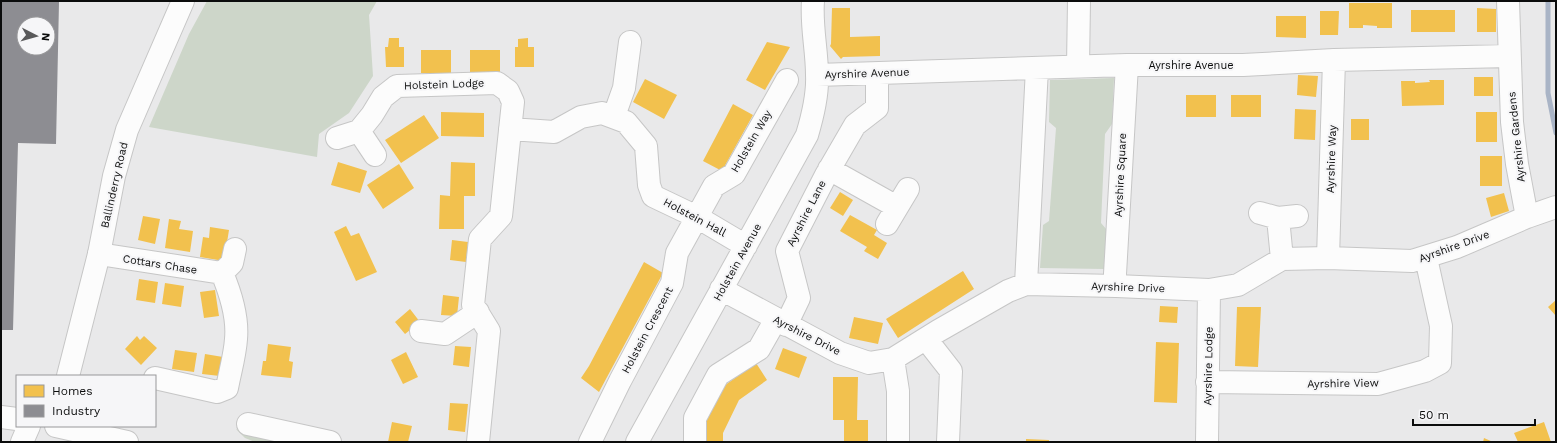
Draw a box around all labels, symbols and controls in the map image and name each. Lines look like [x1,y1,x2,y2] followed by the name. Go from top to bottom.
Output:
[16,16,56,56] north arrow
[39,32,52,42] text: N
[1148,59,1234,72] street label: Ayrshire Avenue
[824,66,910,81] street label: Ayrshire Avenue
[404,77,484,92] street label: Holstein Lodge
[1505,91,1528,183] street label: Ayrshire Gardens
[728,108,775,175] street label: Holstein Way
[1324,124,1339,193] street label: Ayrshire Way
[1112,133,1129,217] street label: Ayrshire Square
[98,141,131,230] street label: Ballinderry Road
[784,178,829,249] street label: Ayrshire Lane
[661,195,729,240] street label: Holstein Hall
[711,221,764,303] street label: Holstein Avenue
[1417,228,1491,265] street label: Ayrshire Drive
[122,252,198,277] street label: Cottars Chase
[1091,280,1165,295] street label: Ayrshire Drive
[619,284,676,376] street label: Holstein Crescent
[771,313,843,358] street label: Ayrshire Drive
[1201,327,1216,405] street label: Ayrshire Lodge
[16,375,156,427] legend
[1307,376,1379,391] street label: Ayrshire View
[52,384,93,398] text: Homes
[1413,401,1535,427] scale bar
[52,404,101,418] text: Industry
[1419,408,1449,422] text: 50 m

